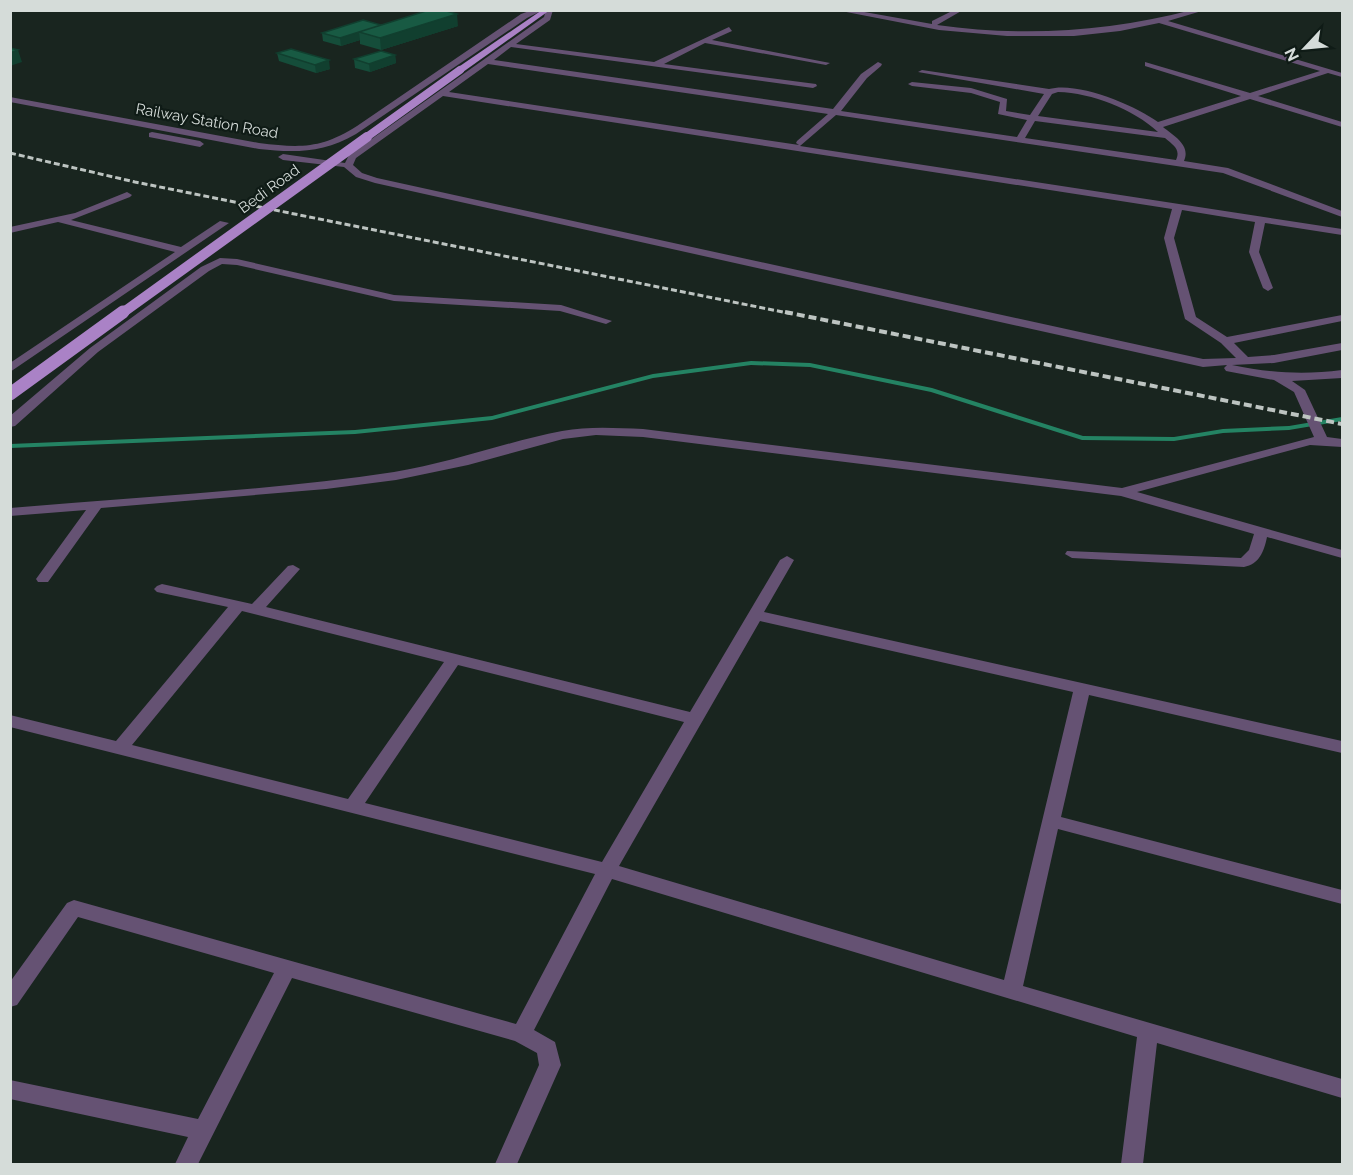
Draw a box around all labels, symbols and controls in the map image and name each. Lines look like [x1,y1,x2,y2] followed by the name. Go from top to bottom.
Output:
[1275,18,1335,78] north arrow
[1281,45,1303,64] text: N
[134,100,280,142] street label: Railway Station Road
[235,161,303,217] street label: Bedi Road

